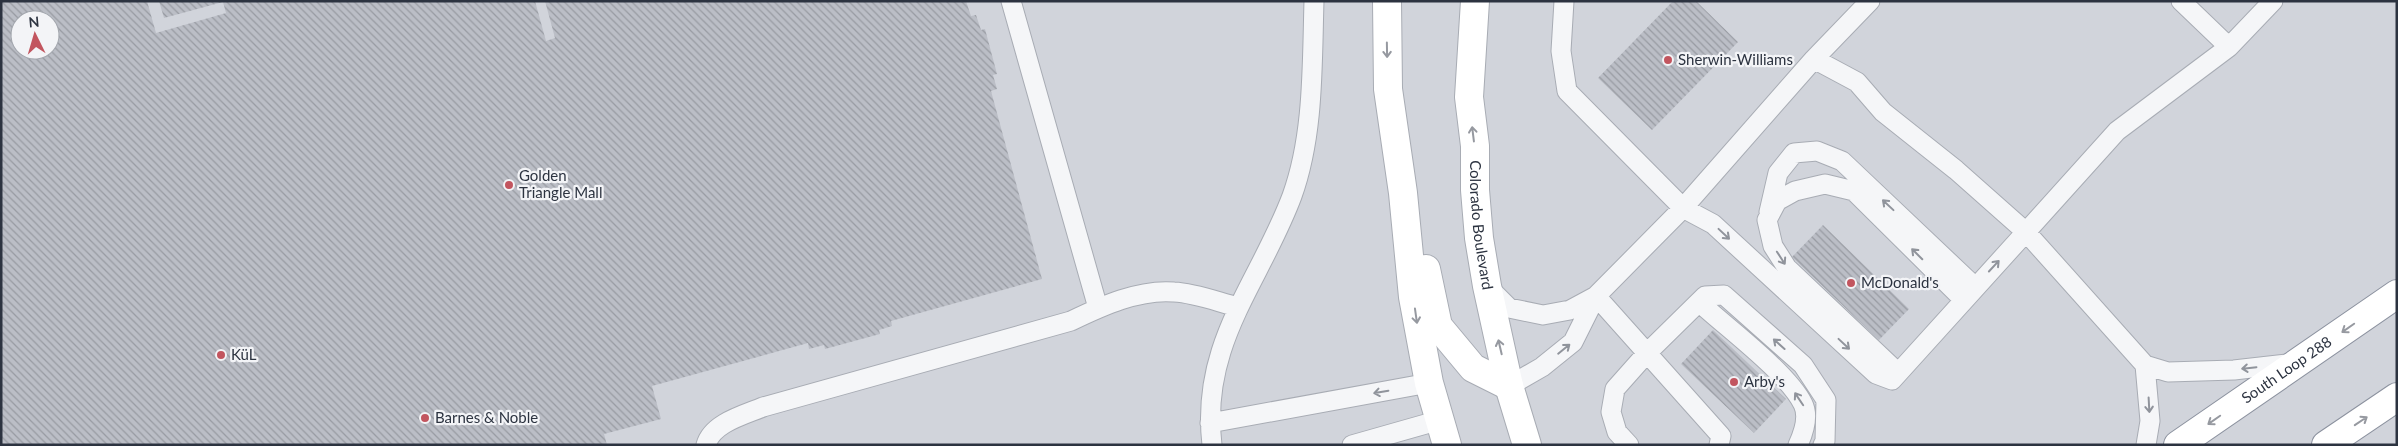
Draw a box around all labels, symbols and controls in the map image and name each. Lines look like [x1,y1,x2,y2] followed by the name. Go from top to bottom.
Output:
[10,10,60,60] north arrow
[28,13,40,30] text: N
[1382,42,1392,58] one-way arrow
[1678,50,1793,68] place label: Sherwin-Williams
[1662,54,1674,66] marker: Sherwin-Williams
[1468,127,1478,143] one-way arrow
[1467,160,1497,291] street label: Colorado Boulevard
[519,166,602,201] place label: Golden Triangle Mall
[503,179,515,191] marker: Golden Triangle Mall
[1882,199,1895,211] one-way arrow
[1718,228,1731,240] one-way arrow
[1911,247,1923,260] one-way arrow
[1776,251,1786,265] one-way arrow
[1988,259,2000,272] one-way arrow
[1861,273,1939,291] place label: McDonald's
[1845,277,1857,289] marker: McDonald's
[1411,307,1421,323] one-way arrow
[2341,323,2355,333] one-way arrow
[2238,332,2334,407] street label: South Loop 288
[1773,338,1786,350] one-way arrow
[1837,338,1850,350] one-way arrow
[1495,340,1504,356] one-way arrow
[1557,344,1570,355] one-way arrow
[231,345,257,363] place label: KüL
[215,349,227,361] marker: KüL
[2241,363,2257,373] one-way arrow
[1744,372,1785,390] place label: Arby's
[1728,376,1740,388] marker: Arby's
[1373,387,1389,397] one-way arrow
[1794,392,1804,406] one-way arrow
[2144,397,2153,413] one-way arrow
[435,408,538,426] place label: Barnes & Noble
[419,412,431,424] marker: Barnes & Noble
[2207,415,2221,425] one-way arrow
[2354,416,2368,426] one-way arrow

